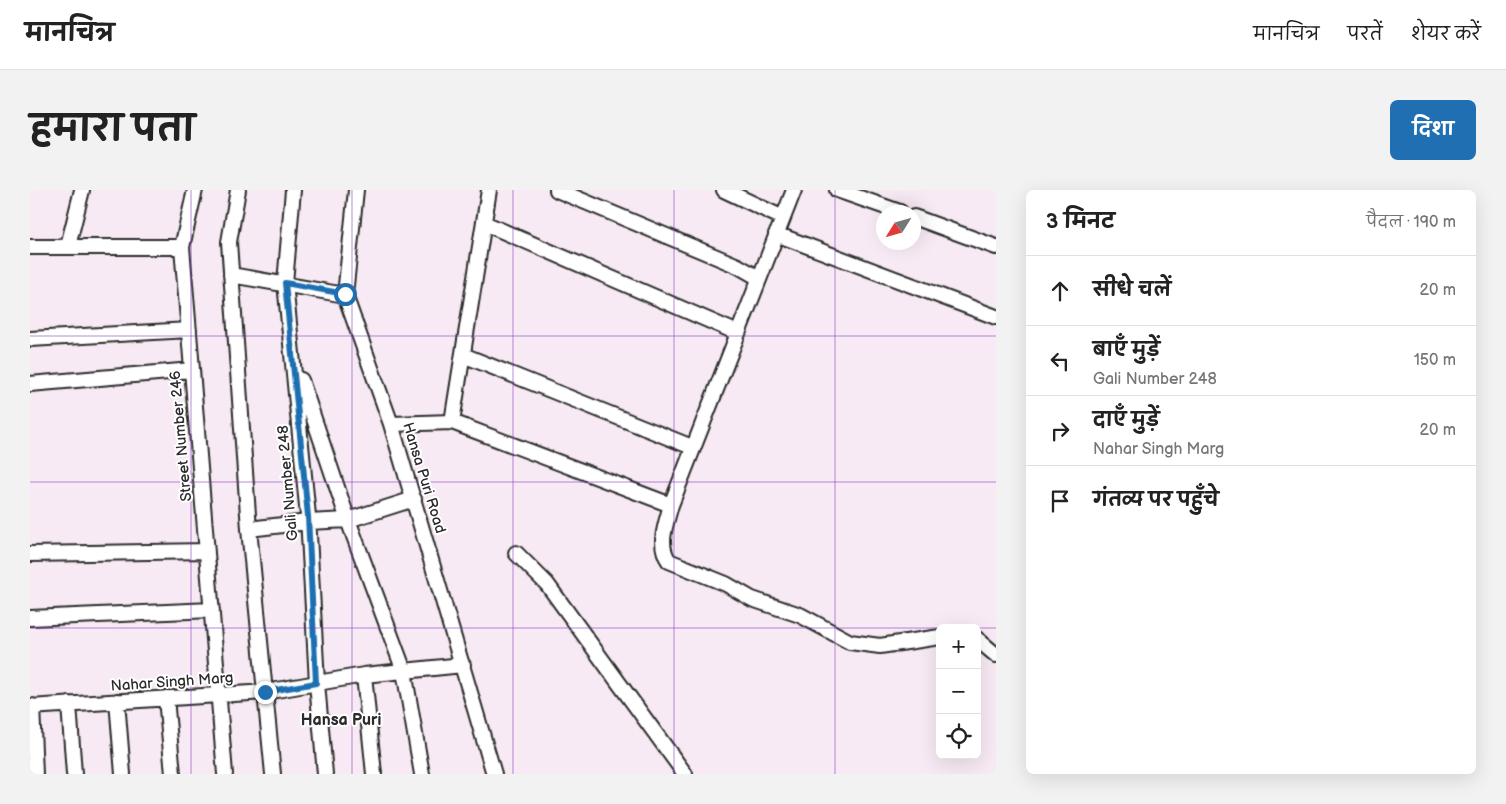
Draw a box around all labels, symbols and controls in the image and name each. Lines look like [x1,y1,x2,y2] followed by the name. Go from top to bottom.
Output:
[25,19,114,48] text: मानचित्र
[1253,24,1319,45] text: मानचित्र
[1347,24,1383,45] text: परतें
[1411,24,1481,45] text: शेयर करें
[1390,100,1476,160] button: दिशा
[30,108,195,151] text: हमारा पता
[876,205,921,250] north arrow
[1046,209,1115,234] text: 3 मिनट
[1366,213,1456,232] text: पैदल · 190 m
[1046,277,1074,305] icon: ahead
[1093,279,1171,302] text: सीधे चलें
[1420,281,1456,300] text: 20 m
[334,283,357,306] route start
[1093,339,1160,362] text: बाएँ मुड़ें
[1046,347,1074,375] icon: left
[1414,351,1456,370] text: 150 m
[166,370,196,502] street label: Street Number 246
[1093,370,1217,389] text: Gali Number 248
[1093,409,1159,432] text: दाएँ मुड़ें
[1046,417,1074,445] icon: right
[398,420,450,536] street label: Hansa Puri Road
[1420,421,1456,440] text: 20 m
[273,424,303,542] street label: Gali Number 248
[1093,440,1224,459] text: Nahar Singh Marg
[1046,487,1074,515] icon: arrive
[1093,489,1219,512] text: गंतव्य पर पहुँचे
[936,624,981,759] map controls
[936,624,981,669] button: +
[110,668,234,696] street label: Nahar Singh Marg
[936,669,981,714] button: −
[254,681,277,704] route end
[301,711,381,730] district label: Hansa Puri
[936,714,981,759] button: locate

